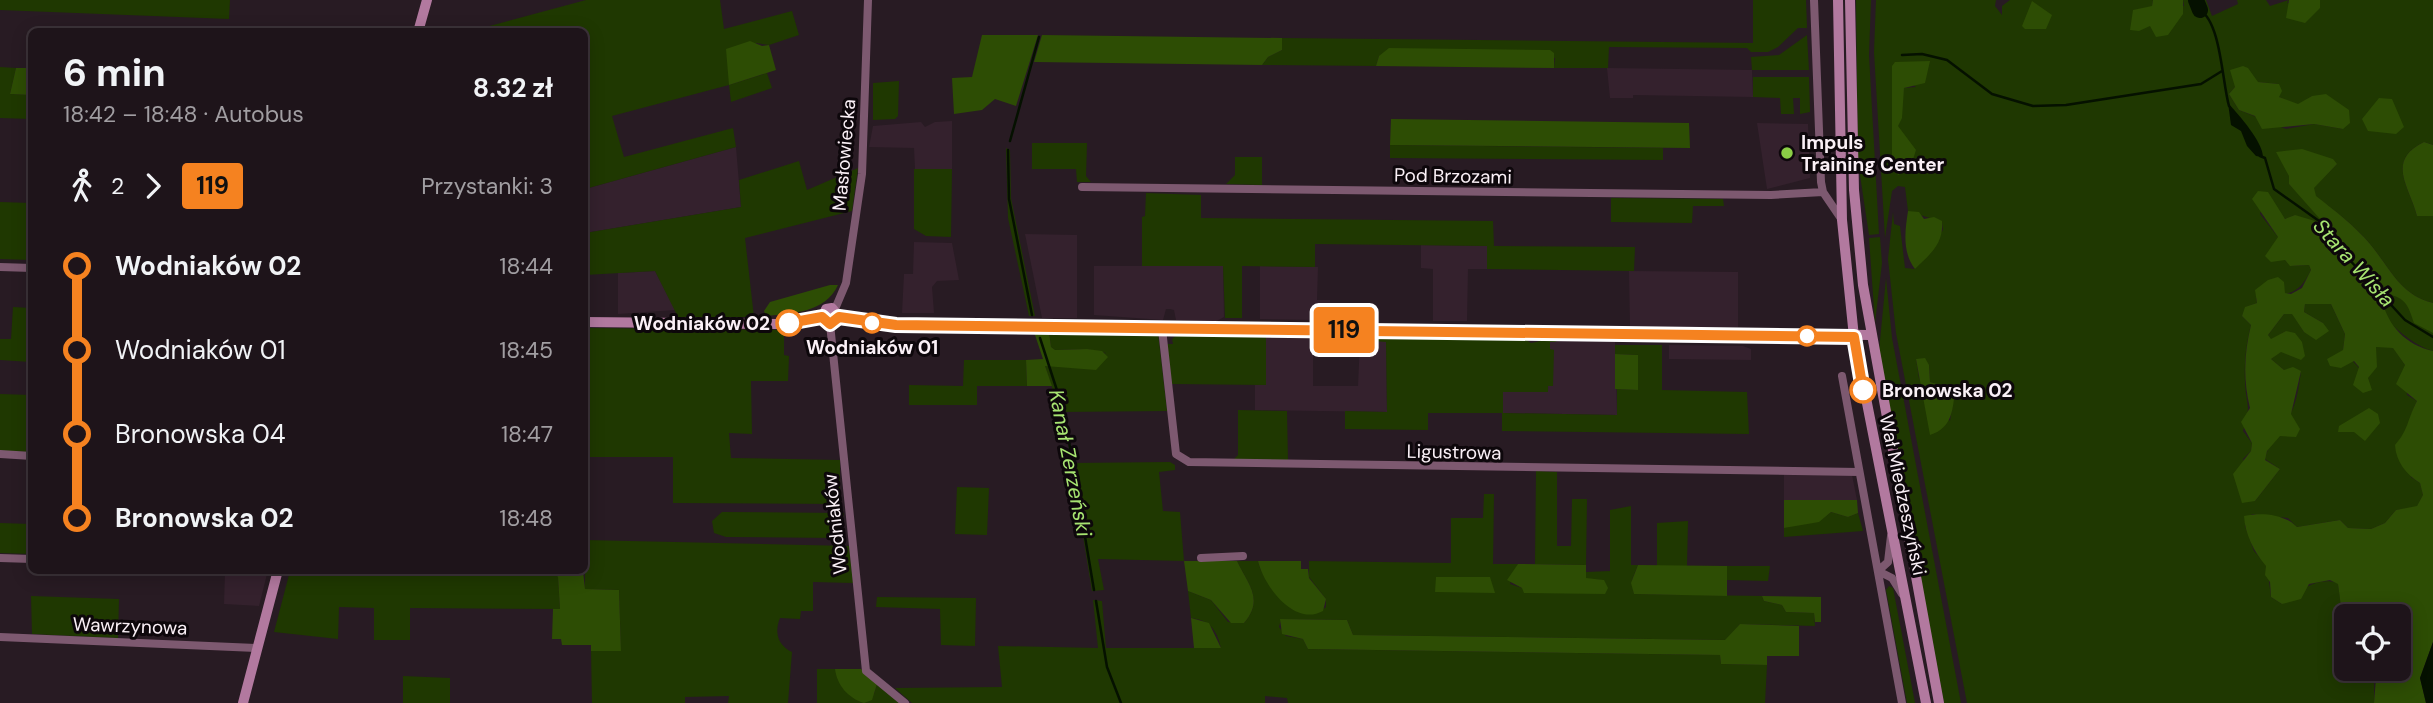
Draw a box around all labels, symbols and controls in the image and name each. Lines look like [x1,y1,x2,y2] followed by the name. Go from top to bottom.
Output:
[63,48,166,98] text: 6 min
[473,71,553,105] text: 8.32 zł
[827,98,861,212] street label: Masłowiecka
[63,99,304,129] text: 18:42 – 18:48 · Autobus
[1801,130,1945,177] place label: Impuls Training Center
[1779,145,1795,161] marker: Impuls Training Center
[1394,162,1512,190] street label: Pod Brzozami
[63,167,101,205] icon: walk
[134,167,172,205] icon: forward
[196,170,229,201] text: 119
[111,171,124,201] text: 2
[421,171,553,201] text: Przystanki: 3
[2307,213,2401,313] water label: Stara Wisła
[115,249,301,283] text: Wodniaków 02
[499,251,553,281] text: 18:44
[1304,307,1384,353] line badge: 119
[776,310,802,336] marker: Wodniaków 02
[634,311,770,336] place label: Wodniaków 02
[862,313,882,333] marker: Wodniaków 01
[1328,314,1360,345] text: 119
[1797,326,1817,346] unlabelled marker
[115,333,286,367] text: Wodniaków 01
[499,335,553,365] text: 18:45
[806,335,938,360] place label: Wodniaków 01
[1850,377,1876,403] marker: Bronowska 02
[1882,378,2013,403] place label: Bronowska 02
[1042,387,1098,540] water label: Kanał Zerzeński
[1874,412,1932,578] street label: Wał Miedzeszyński
[115,417,286,451] text: Bronowska 04
[501,419,553,449] text: 18:47
[1406,439,1502,465] street label: Ligustrowa
[817,472,853,575] street label: Wodniaków
[115,501,294,535] text: Bronowska 02
[499,503,553,533] text: 18:48
[2334,604,2411,681] map controls
[2334,604,2411,681] button: locate
[72,612,188,640] street label: Wawrzynowa

